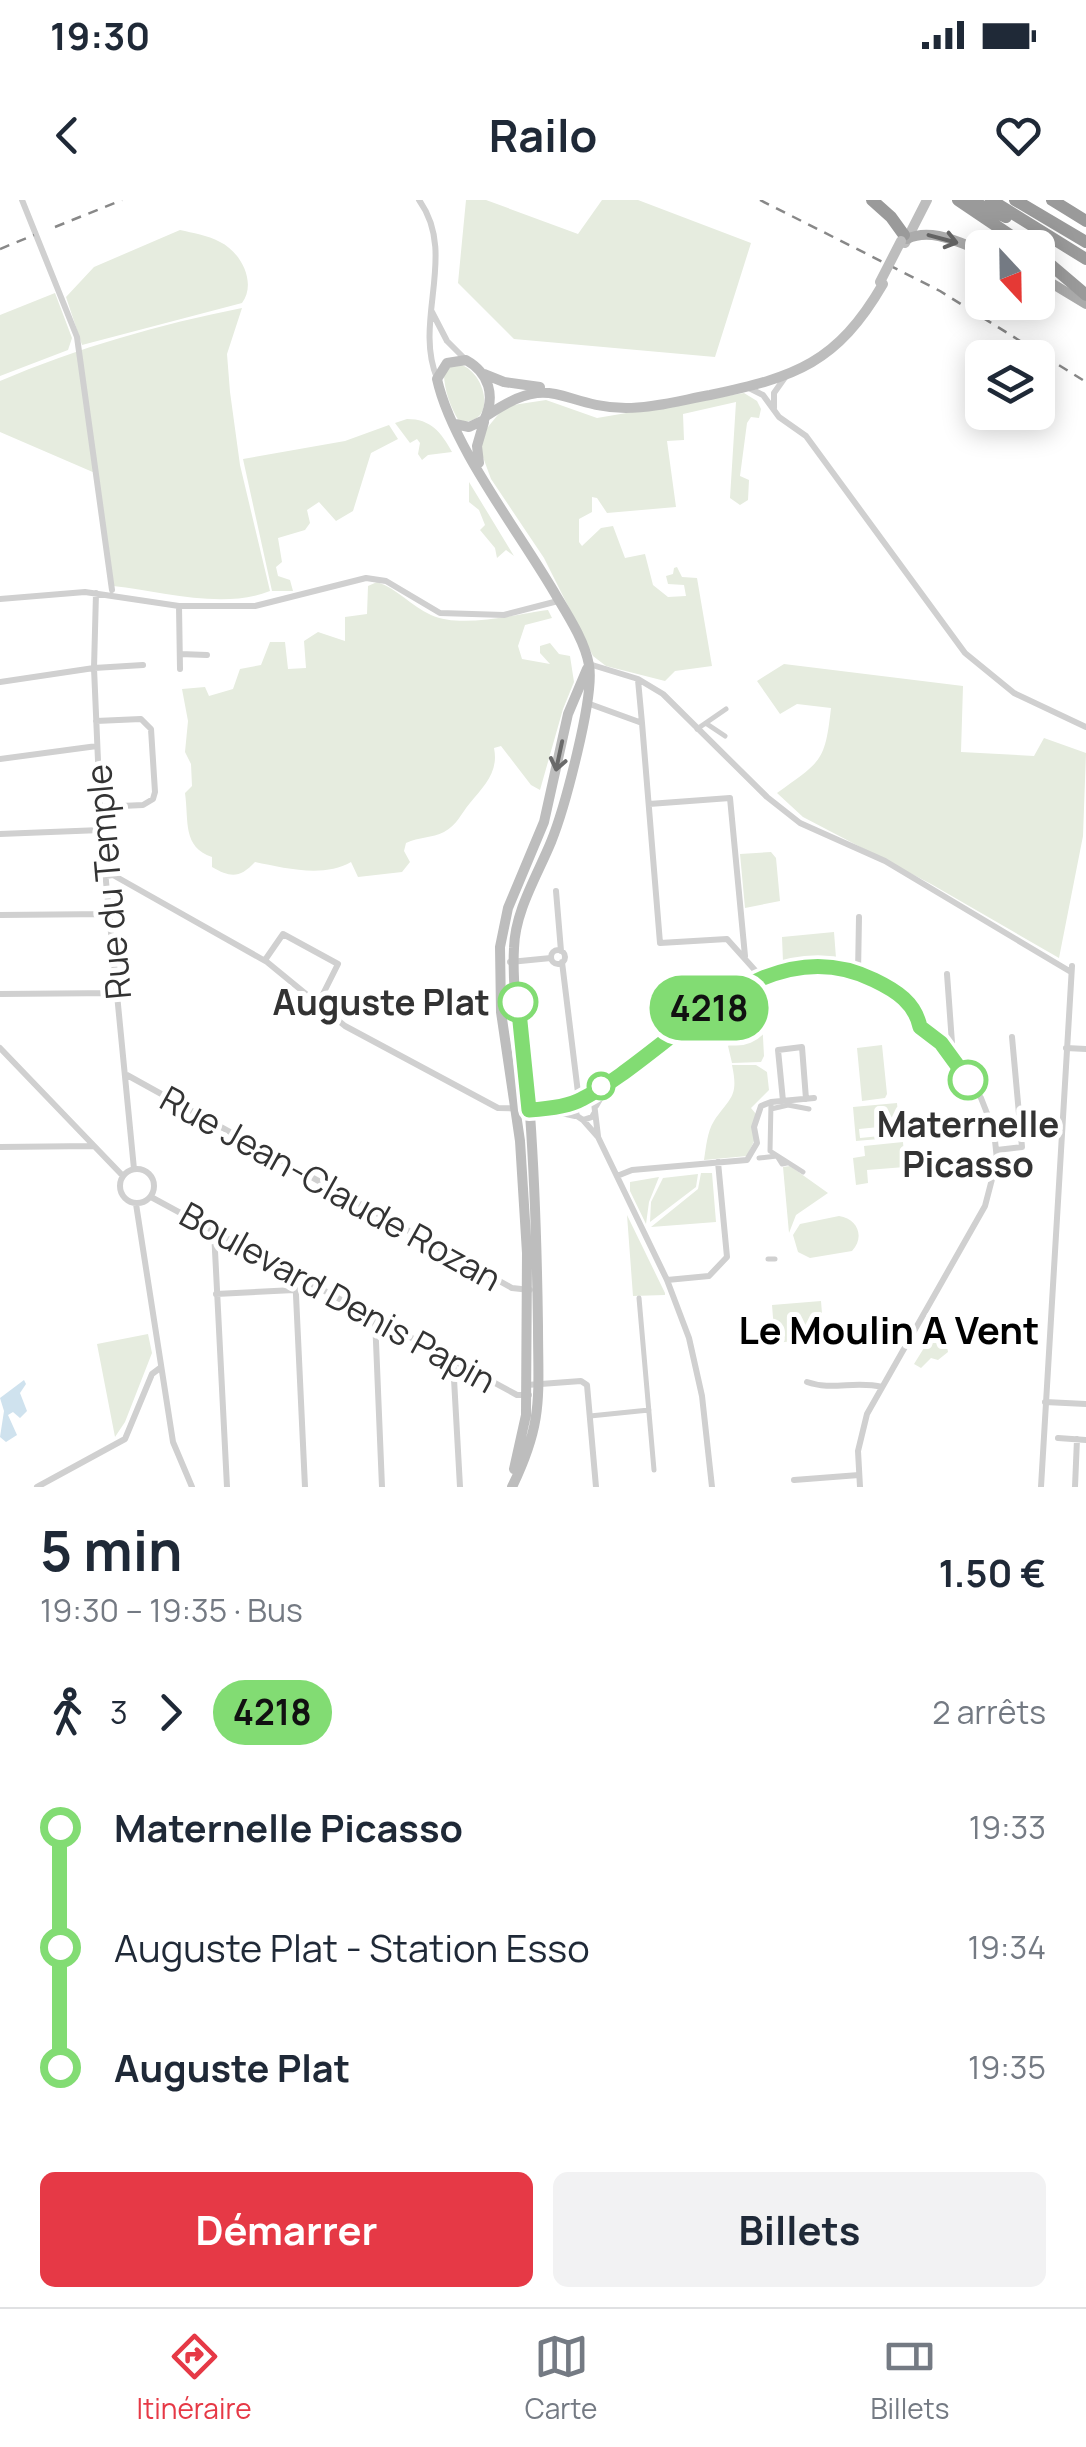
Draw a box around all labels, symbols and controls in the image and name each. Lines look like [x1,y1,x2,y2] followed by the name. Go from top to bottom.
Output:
[50,9,150,61] text: 19:30
[489,104,597,166] text: Railo
[40,108,95,163] icon: back
[991,108,1046,163] icon: heart
[926,230,958,249] one-way arrow
[965,230,1055,320] north arrow
[965,230,1055,430] map controls
[965,340,1055,430] button: layers
[548,739,567,771] one-way arrow
[74,762,142,1002] street label: Rue du Temple
[639,976,779,1040] line badge: 4218
[272,978,490,1026] place label: Auguste Plat
[499,983,537,1021] marker: Auguste Plat
[670,984,748,1032] text: 4218
[949,1061,987,1099] marker: Maternelle Picasso
[588,1073,614,1099] unlabelled marker
[152,1074,510,1302] street label: Rue Jean-Claude Rozan
[877,1100,1059,1188] place label: Maternelle Picasso
[171,1190,505,1404] street label: Boulevard Denis Papin
[739,1303,1039,1355] district label: Le Moulin A Vent
[40,1512,183,1588] text: 5 min
[939,1546,1046,1598] text: 1.50 €
[40,1588,303,1632] text: 19:30 – 19:35 · Bus
[40,1685,95,1740] icon: walk
[143,1685,198,1740] icon: forward
[233,1688,312,1736] text: 4218
[110,1690,128,1734] text: 3
[932,1690,1046,1734] text: 2 arrêts
[114,1801,463,1853] text: Maternelle Picasso
[969,1805,1046,1849] text: 19:33
[114,1921,590,1973] text: Auguste Plat - Station Esso
[968,1925,1046,1969] text: 19:34
[114,2041,350,2093] text: Auguste Plat
[968,2045,1046,2089] text: 19:35
[40,2172,533,2287] button: Démarrer
[553,2172,1046,2287] button: Billets
[137,2329,252,2427] tab: Itinéraire
[525,2329,597,2427] tab: Carte
[870,2329,949,2427] tab: Billets

